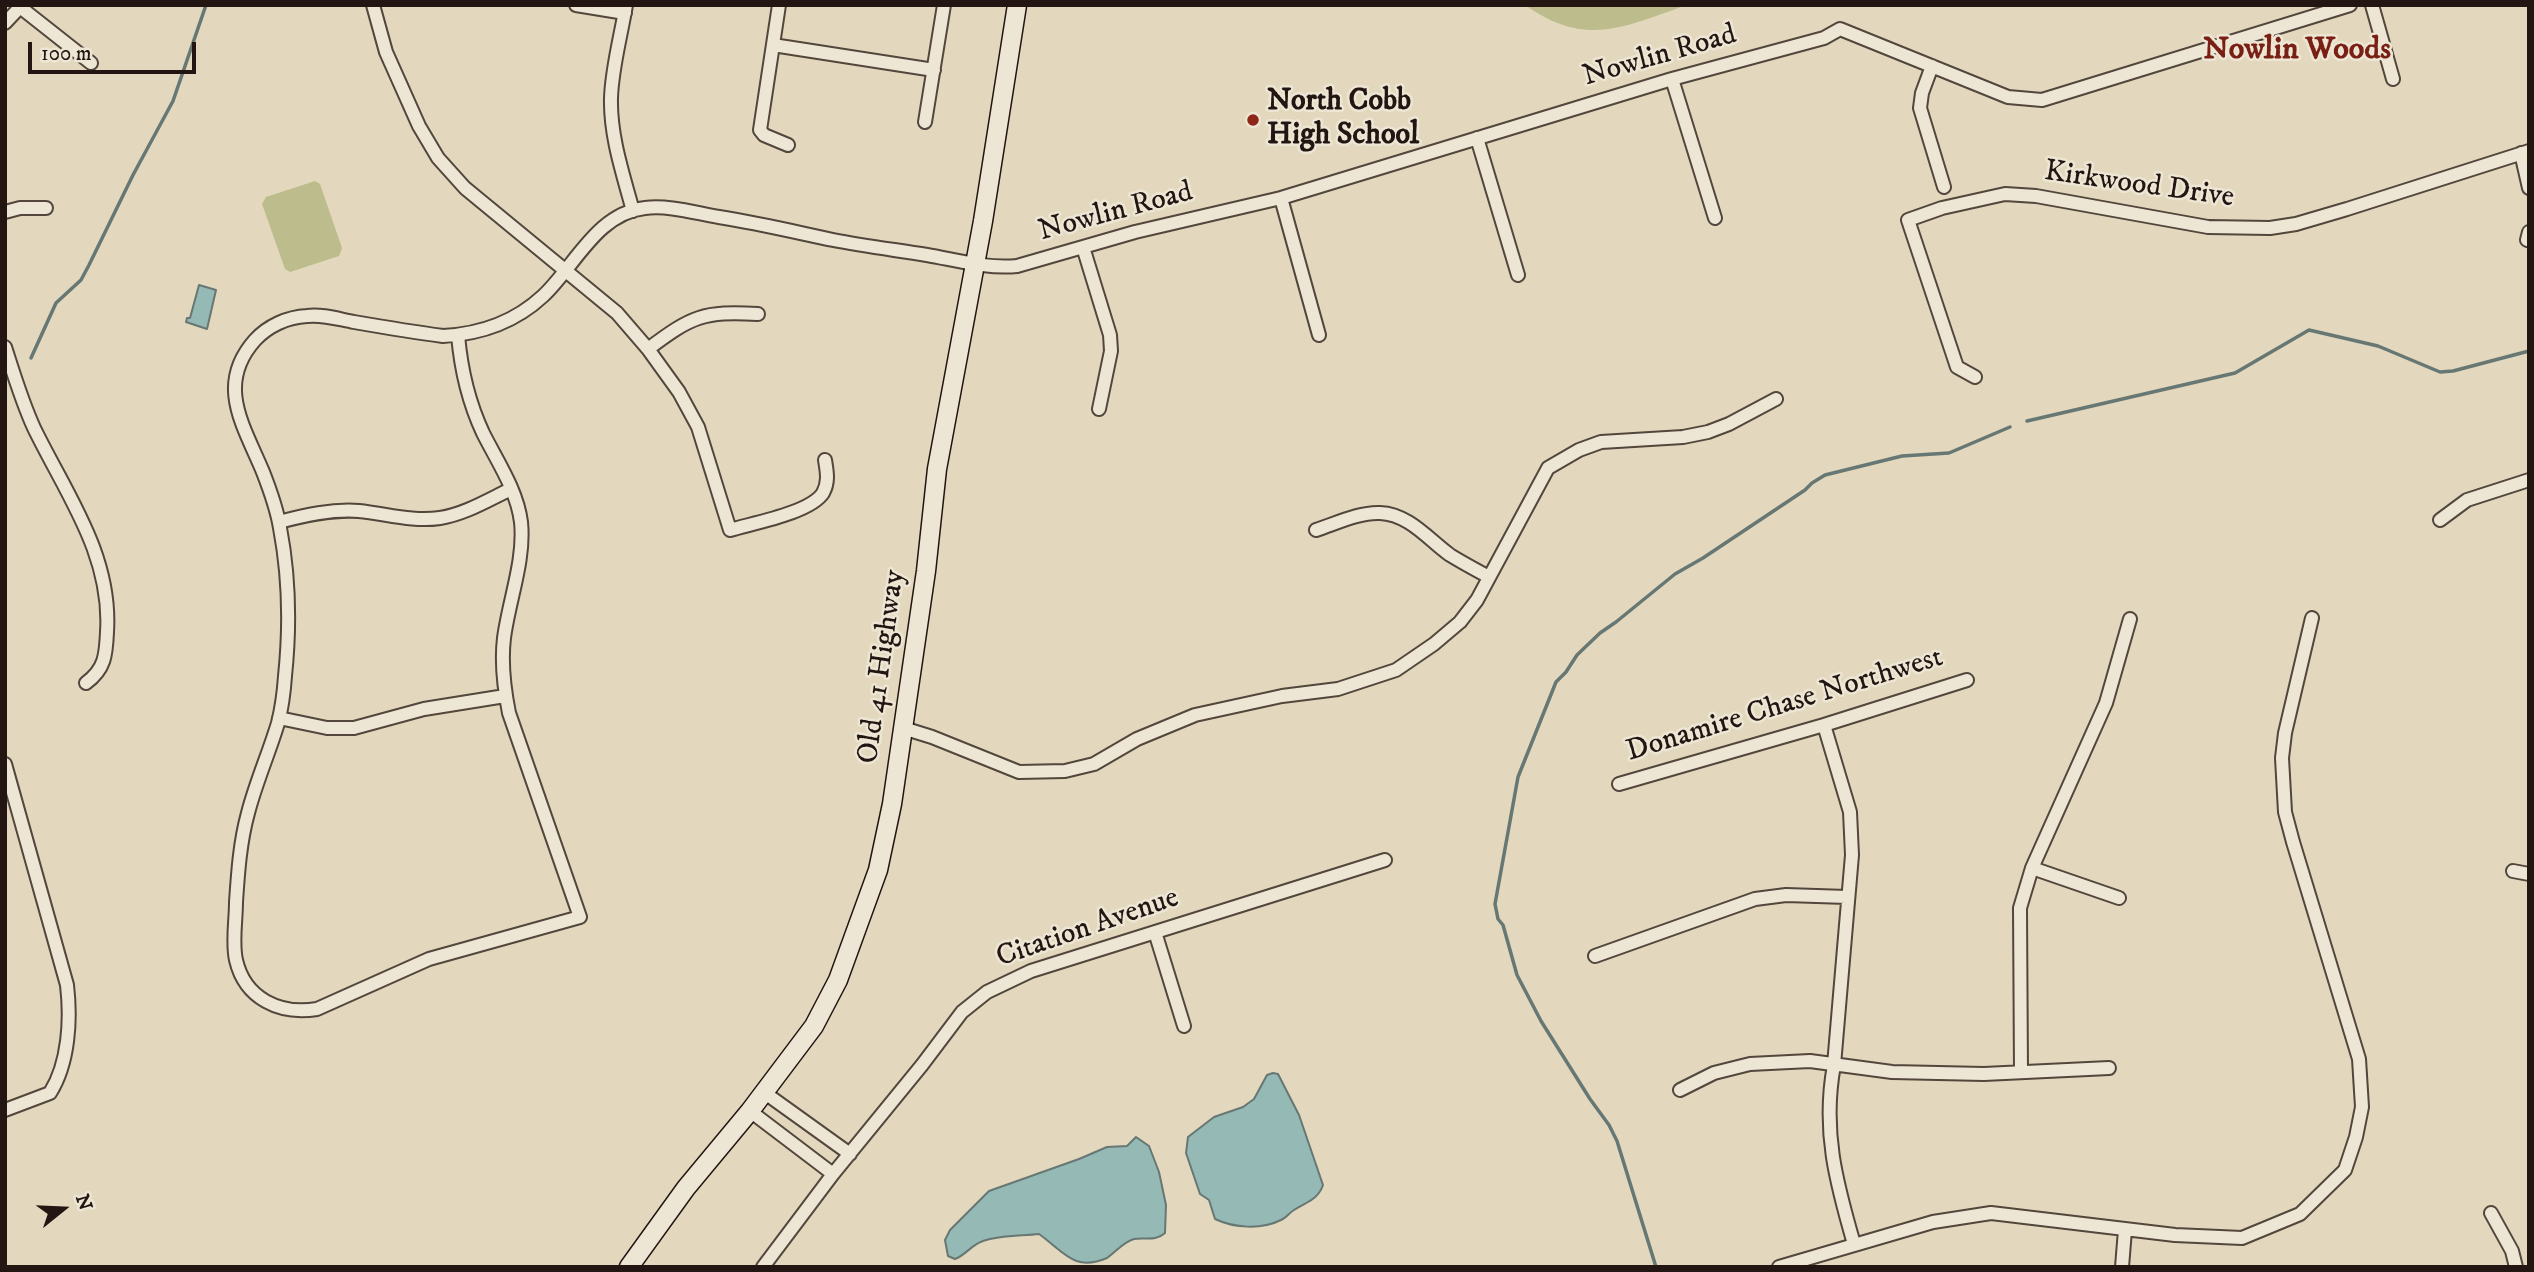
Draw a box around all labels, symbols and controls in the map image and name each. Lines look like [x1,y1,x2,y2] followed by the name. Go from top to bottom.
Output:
[1579,18,1741,96] street label: Nowlin Road
[32,28,200,72] scale bar
[2203,32,2391,70] district label: Nowlin Woods
[41,41,92,67] text: 100 m
[1267,85,1419,155] place label: North Cobb High School
[1245,112,1261,128] marker: North Cobb High School
[2042,155,2236,217] street label: Kirkwood Drive
[1035,175,1197,251] street label: Nowlin Road
[852,568,914,766] street label: Old 41 Highway
[1622,641,1948,771] street label: Donamire Chase Northwest
[992,881,1184,977] street label: Citation Avenue
[28,1174,98,1244] north arrow
[70,1191,97,1213] text: N

